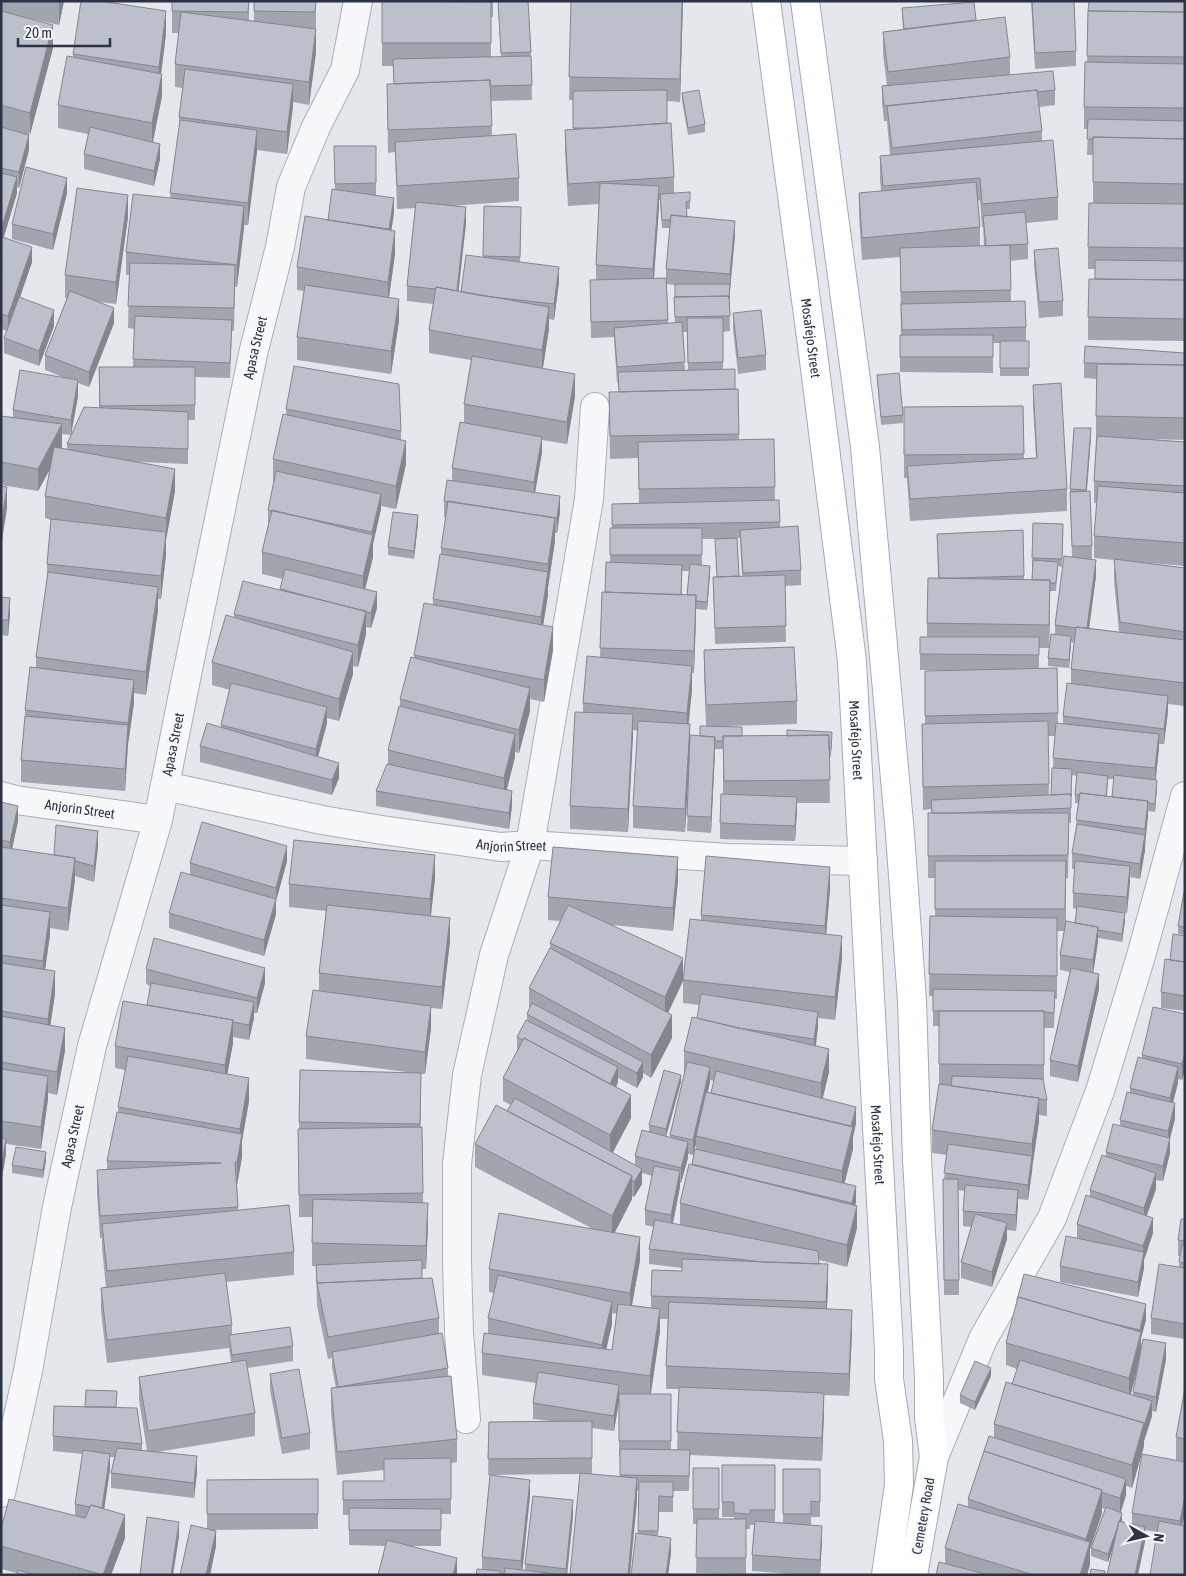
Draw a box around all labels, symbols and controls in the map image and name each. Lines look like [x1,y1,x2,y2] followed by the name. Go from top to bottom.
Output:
[18,15,110,47] scale bar
[25,24,52,41] text: 20 m
[798,297,824,379] street label: Mosafejo Street
[240,314,270,380] street label: Apasa Street
[846,700,866,781] street label: Mosafejo Street
[159,711,187,777] street label: Apasa Street
[44,796,116,822] street label: Anjorin Street
[475,836,547,855] street label: Anjorin Street
[58,1103,87,1169] street label: Apasa Street
[868,1104,888,1185] street label: Mosafejo Street
[908,1476,938,1556] street label: Cemetery Road
[1121,1511,1171,1561] north arrow
[1150,1533,1167,1543] text: N

